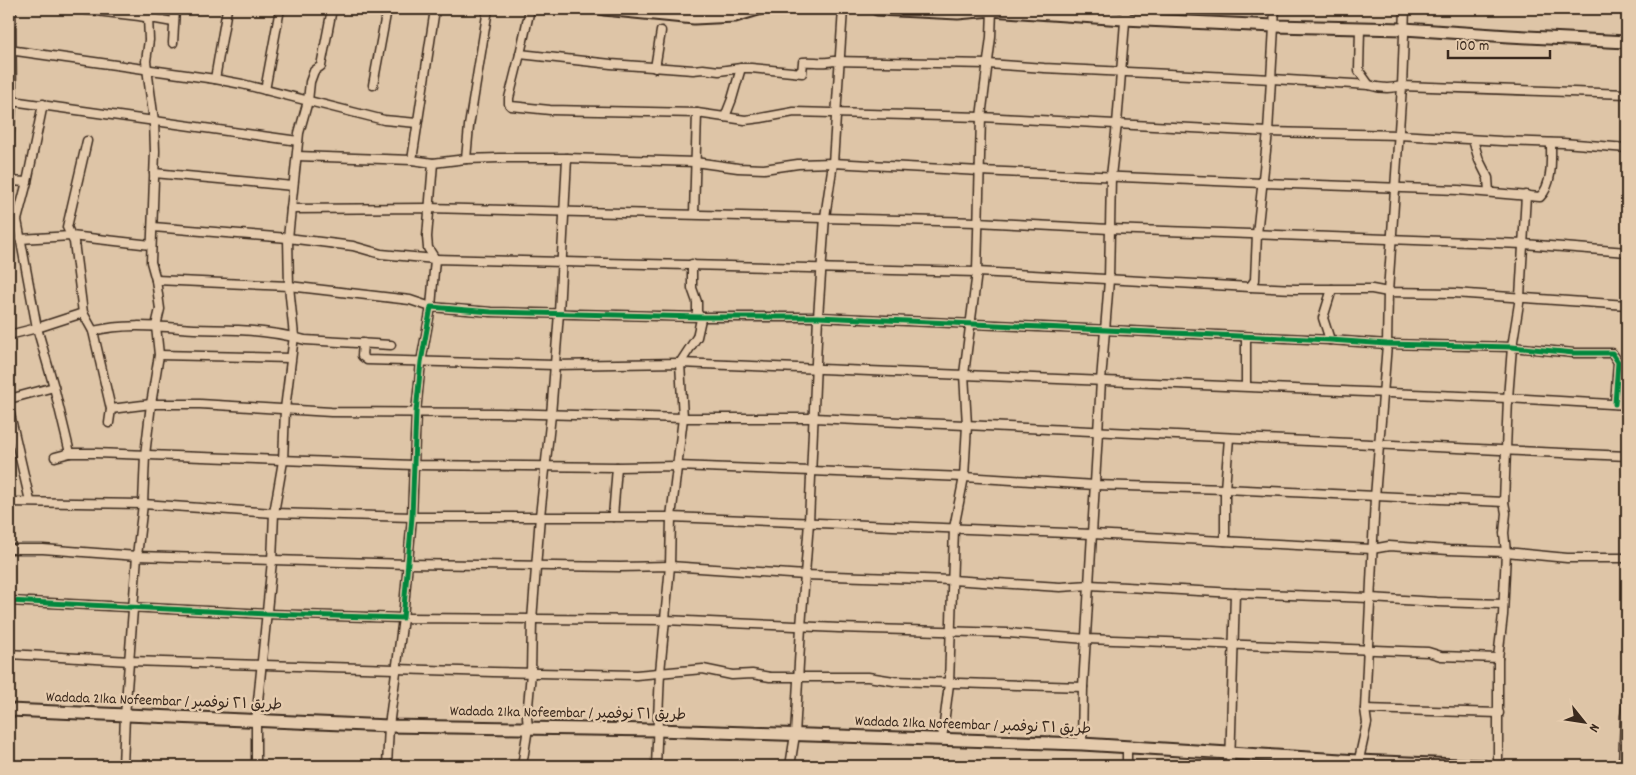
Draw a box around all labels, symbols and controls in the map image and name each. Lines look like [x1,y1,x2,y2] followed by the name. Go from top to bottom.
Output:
[1448,28,1551,60] scale bar
[1456,36,1489,58] text: 100 m
[46,687,282,717] street label: Wadada 21ka Nofeembar / طريق ٢١ نوفمبر
[1558,698,1608,748] north arrow
[450,701,686,727] street label: Wadada 21ka Nofeembar / طريق ٢١ نوفمبر
[855,711,1091,741] street label: Wadada 21ka Nofeembar / طريق ٢١ نوفمبر
[1583,720,1604,736] text: N

